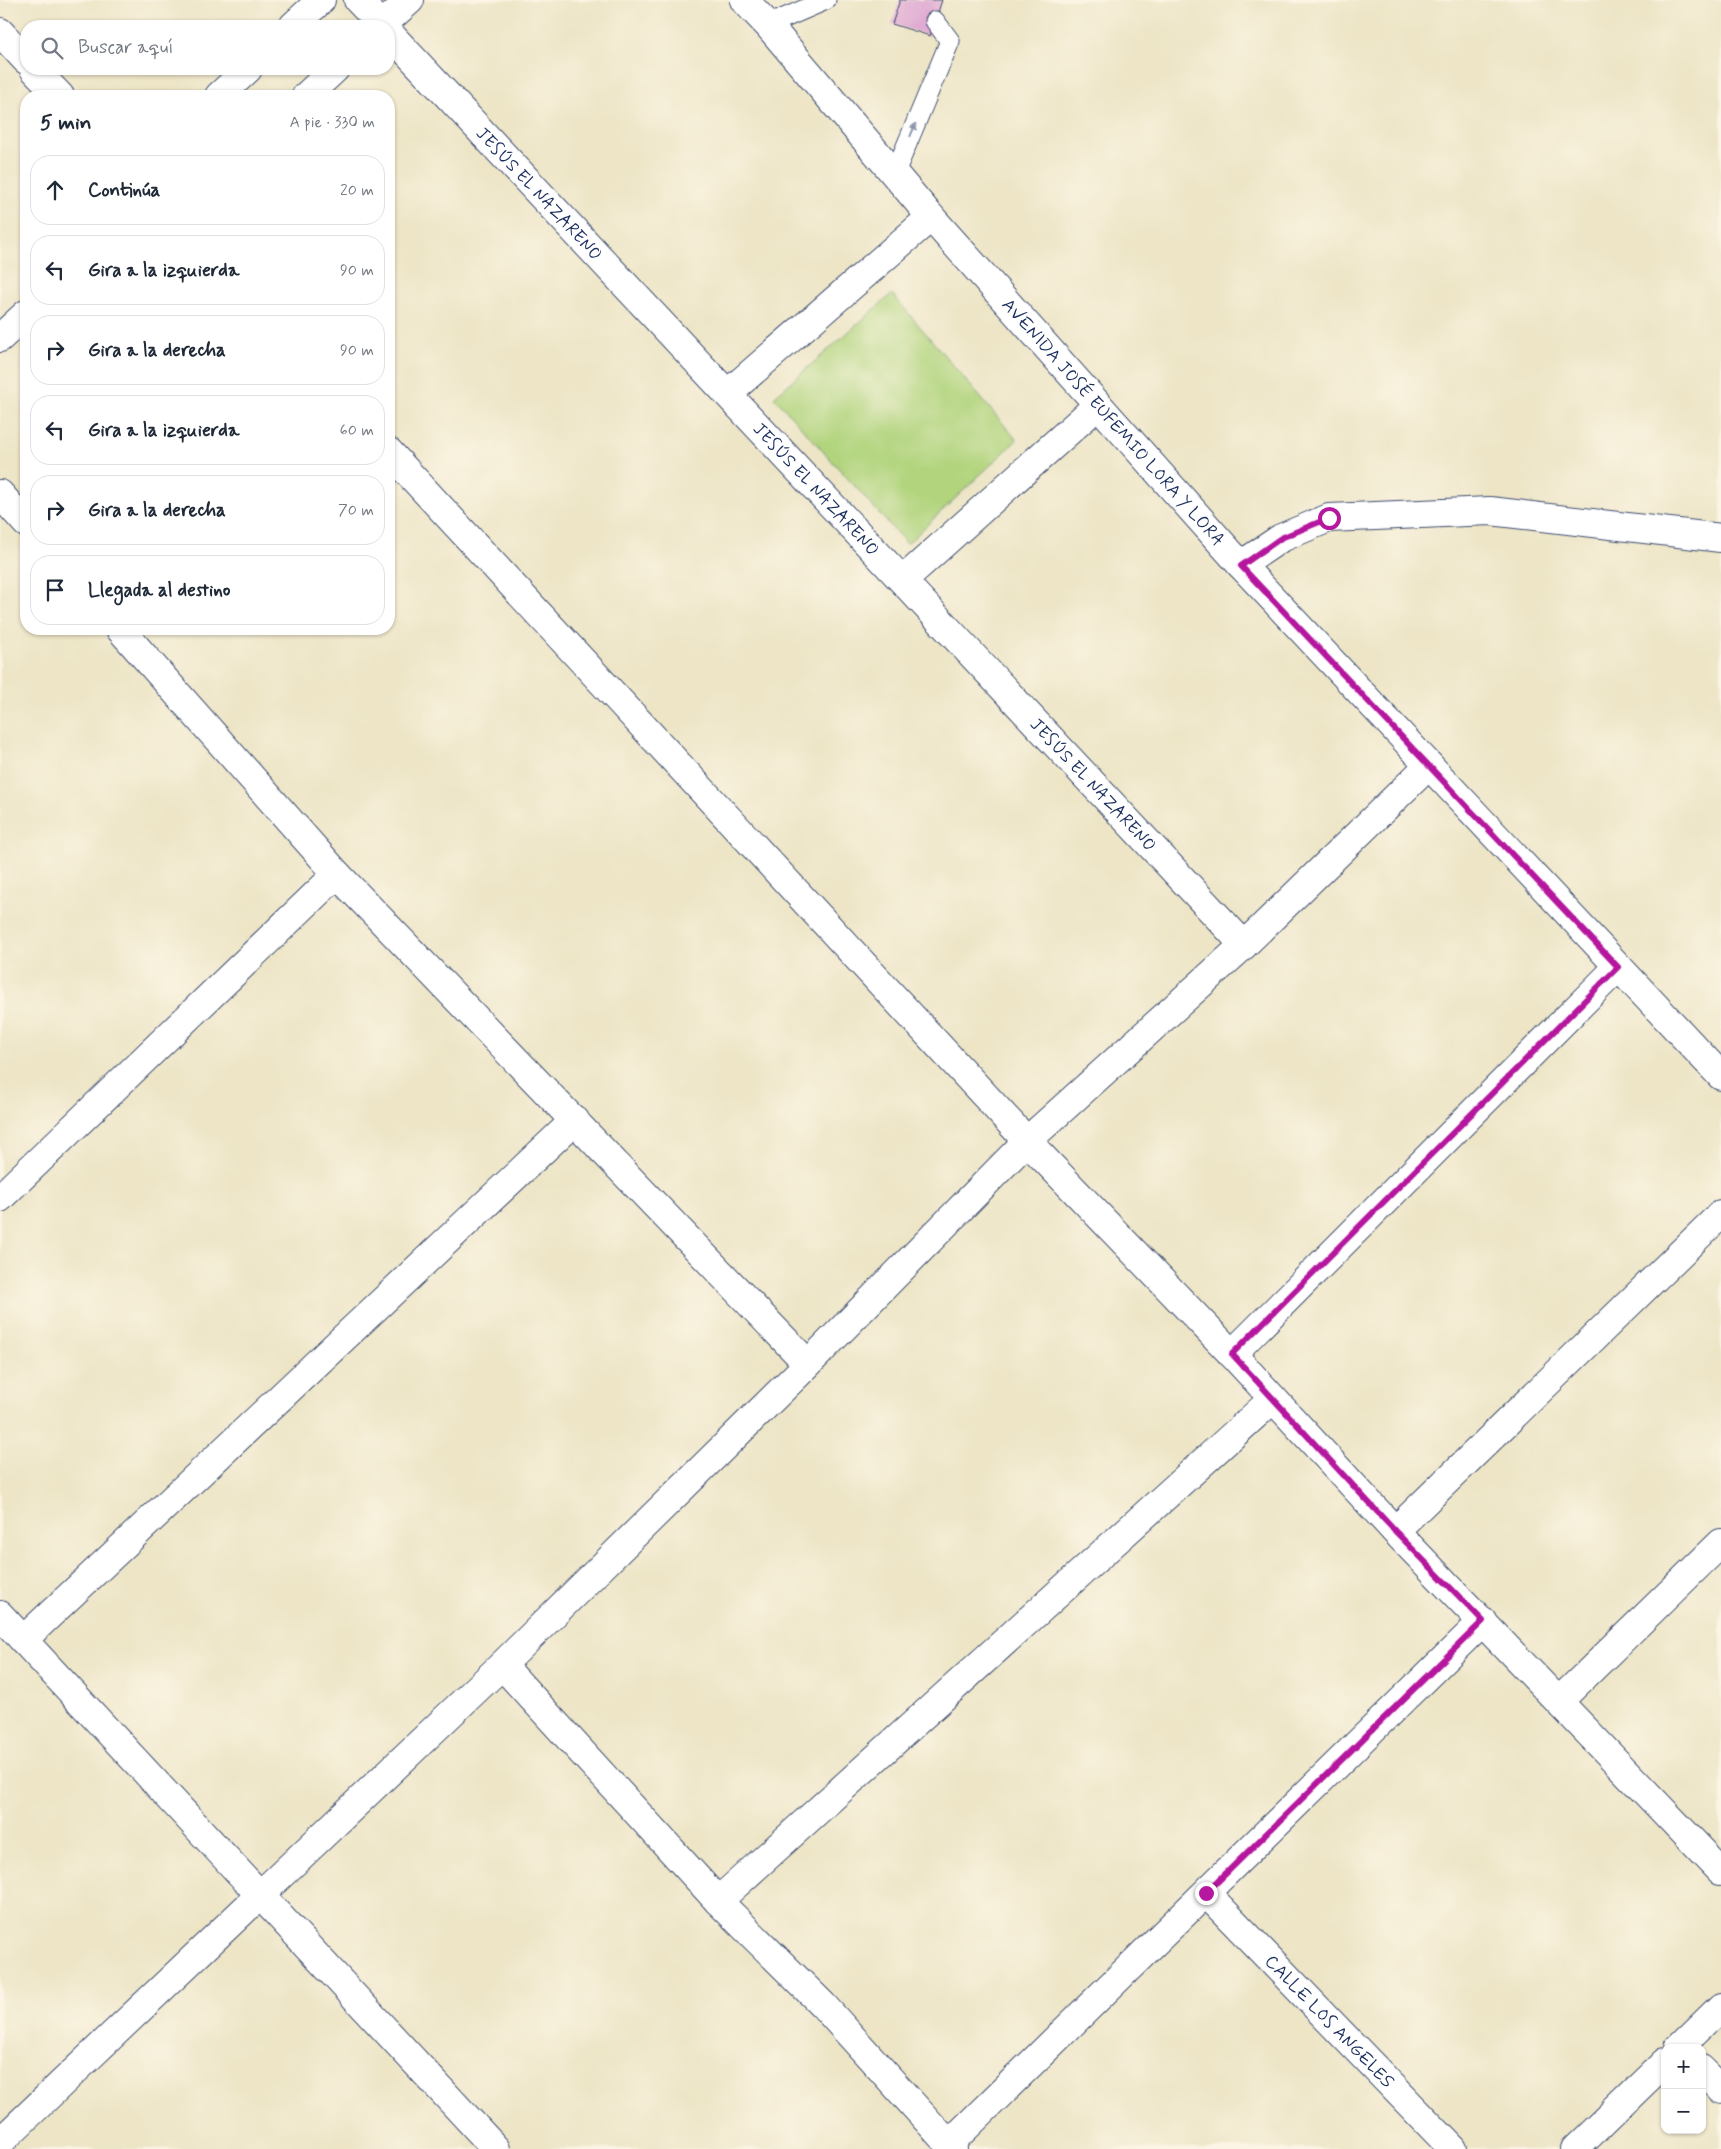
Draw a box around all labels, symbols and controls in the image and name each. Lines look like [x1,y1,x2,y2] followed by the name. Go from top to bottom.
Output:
[20,20,395,75] search box
[38,34,66,62] icon: search
[78,35,173,60] text: Buscar aquí
[40,109,92,137] text: 5 min
[290,112,375,133] text: A pie · 330 m
[470,122,607,266] street label: JESÚS EL NAZARENO
[909,122,917,137] one-way arrow
[41,176,69,204] icon: ahead
[88,178,160,203] text: Continúa
[340,180,374,201] text: 20 m
[41,256,69,284] icon: left
[88,258,239,283] text: Gira a la izquierda
[340,260,374,281] text: 90 m
[996,294,1230,552] street label: AVENIDA JOSÉ EUFEMIO LORA Y LORA
[41,336,69,364] icon: right
[88,338,226,363] text: Gira a la derecha
[340,340,374,361] text: 90 m
[41,416,69,444] icon: left
[88,418,239,443] text: Gira a la izquierda
[747,418,884,562] street label: JESÚS EL NAZARENO
[340,420,374,441] text: 60 m
[41,496,69,524] icon: right
[88,498,226,523] text: Gira a la derecha
[338,500,374,521] text: 70 m
[1318,507,1341,530] route start
[41,576,69,604] icon: arrive
[88,578,230,603] text: Llegada al destino
[1024,713,1161,857] street label: JESÚS EL NAZARENO
[1195,1882,1218,1905] route end
[1259,1950,1399,2094] street label: CALLE LOS ANGELES
[1661,2044,1706,2134] map controls
[1661,2044,1706,2089] button: +
[1661,2089,1706,2134] button: −

